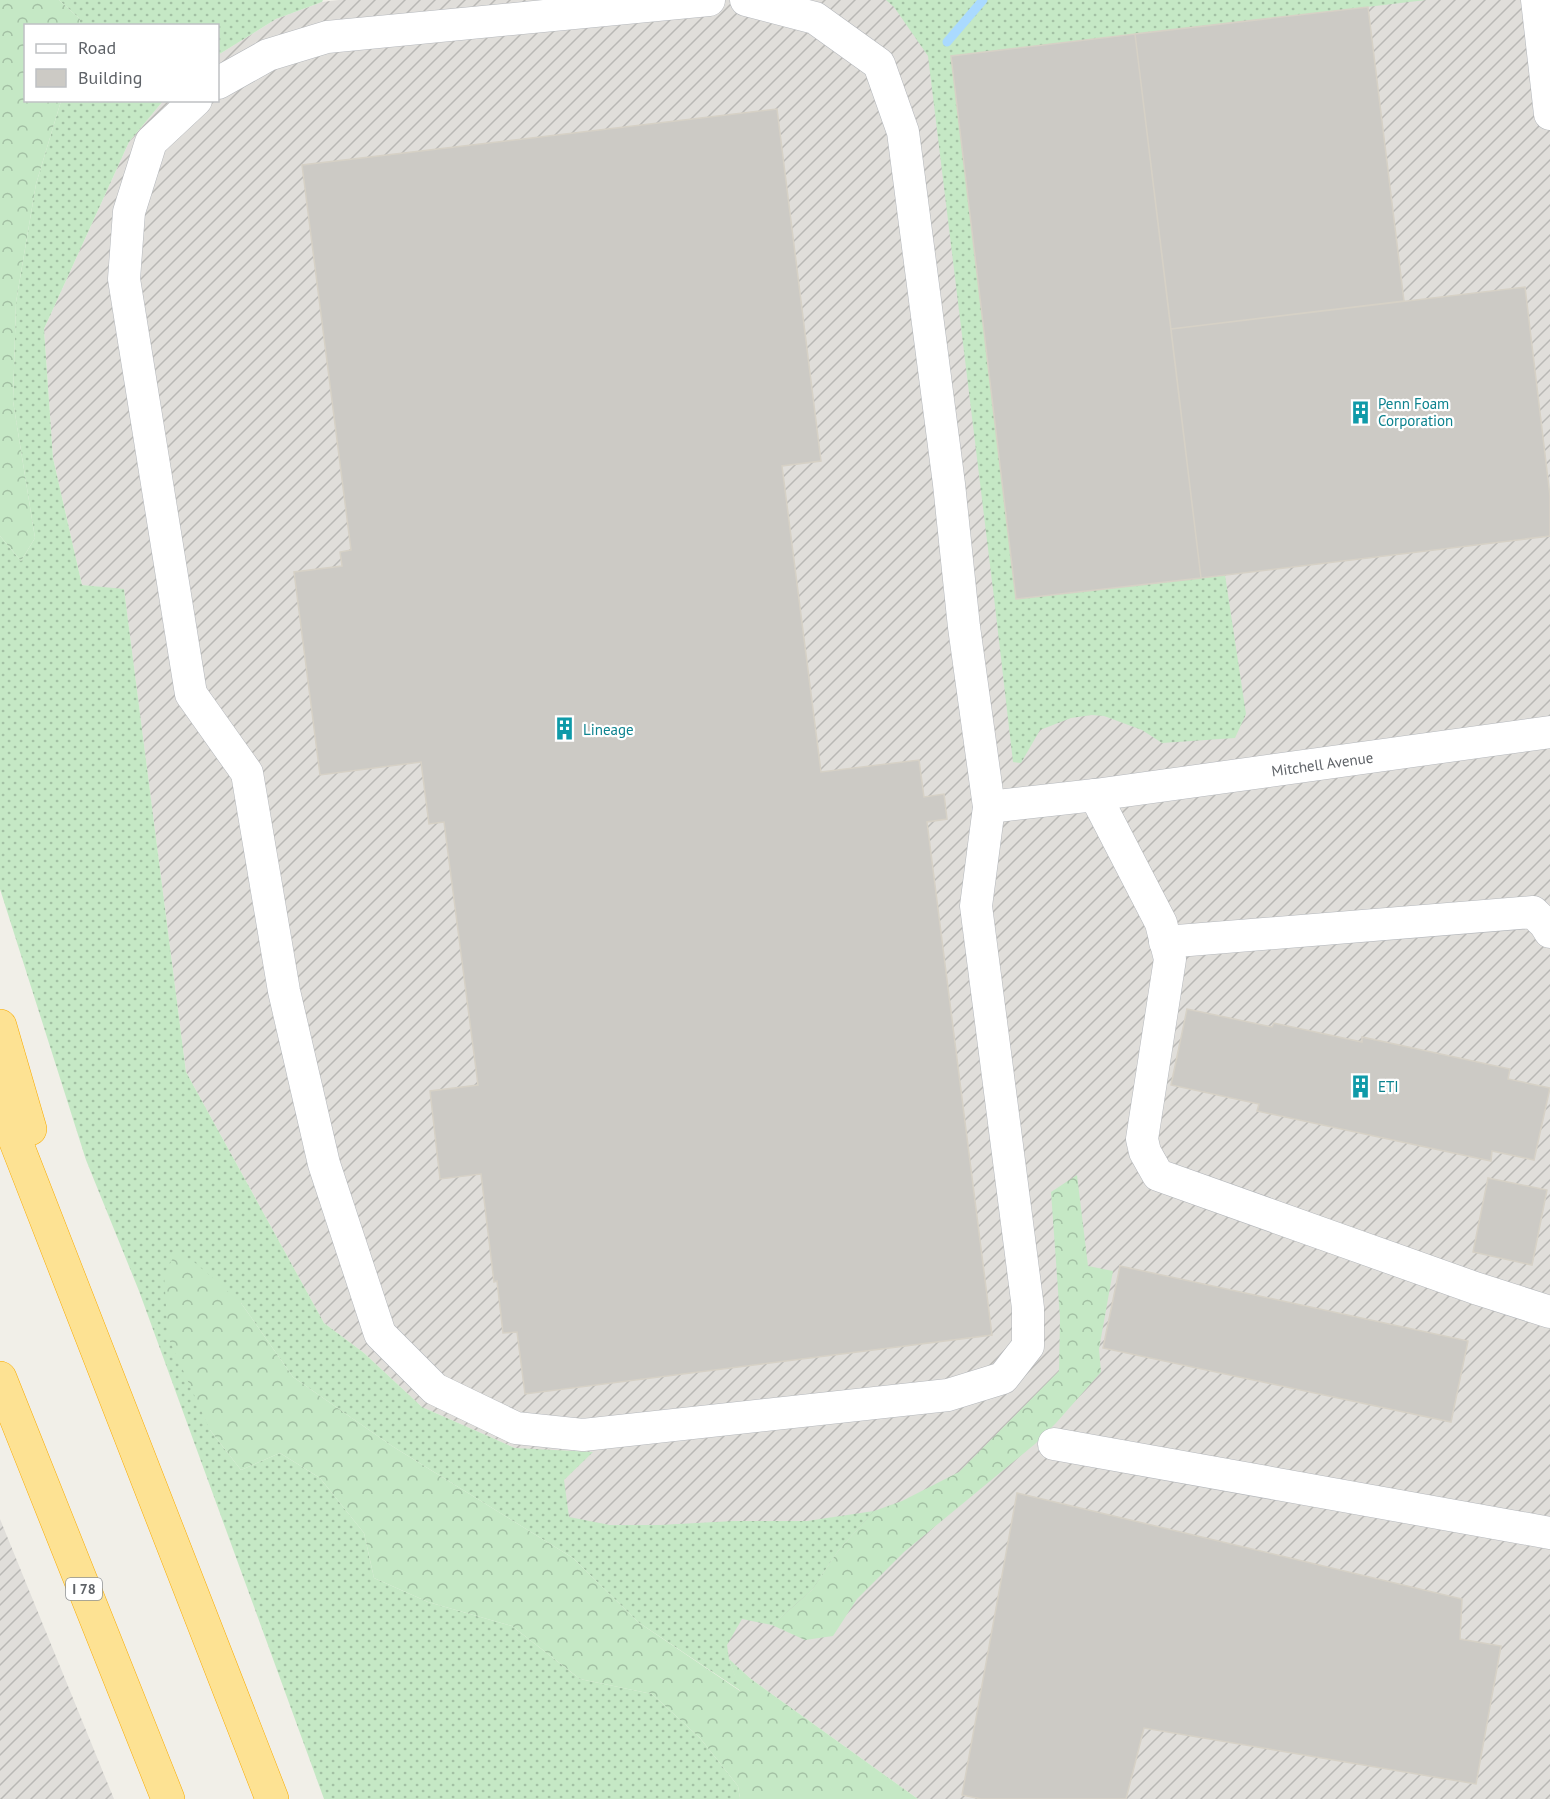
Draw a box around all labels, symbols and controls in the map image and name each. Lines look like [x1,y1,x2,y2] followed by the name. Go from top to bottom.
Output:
[24,24,219,102] legend
[78,36,116,59] text: Road
[78,66,142,89] text: Building
[1378,394,1453,430] place label: Penn Foam Corporation
[1347,399,1373,425] building icon: Penn Foam Corporation
[552,716,578,742] building icon: Lineage
[583,720,634,739] place label: Lineage
[1270,747,1374,780] street label: Mitchell Avenue
[1347,1073,1373,1099] building icon: ETI
[1378,1077,1399,1096] place label: ETI
[66,1578,102,1600] road number: I 78

